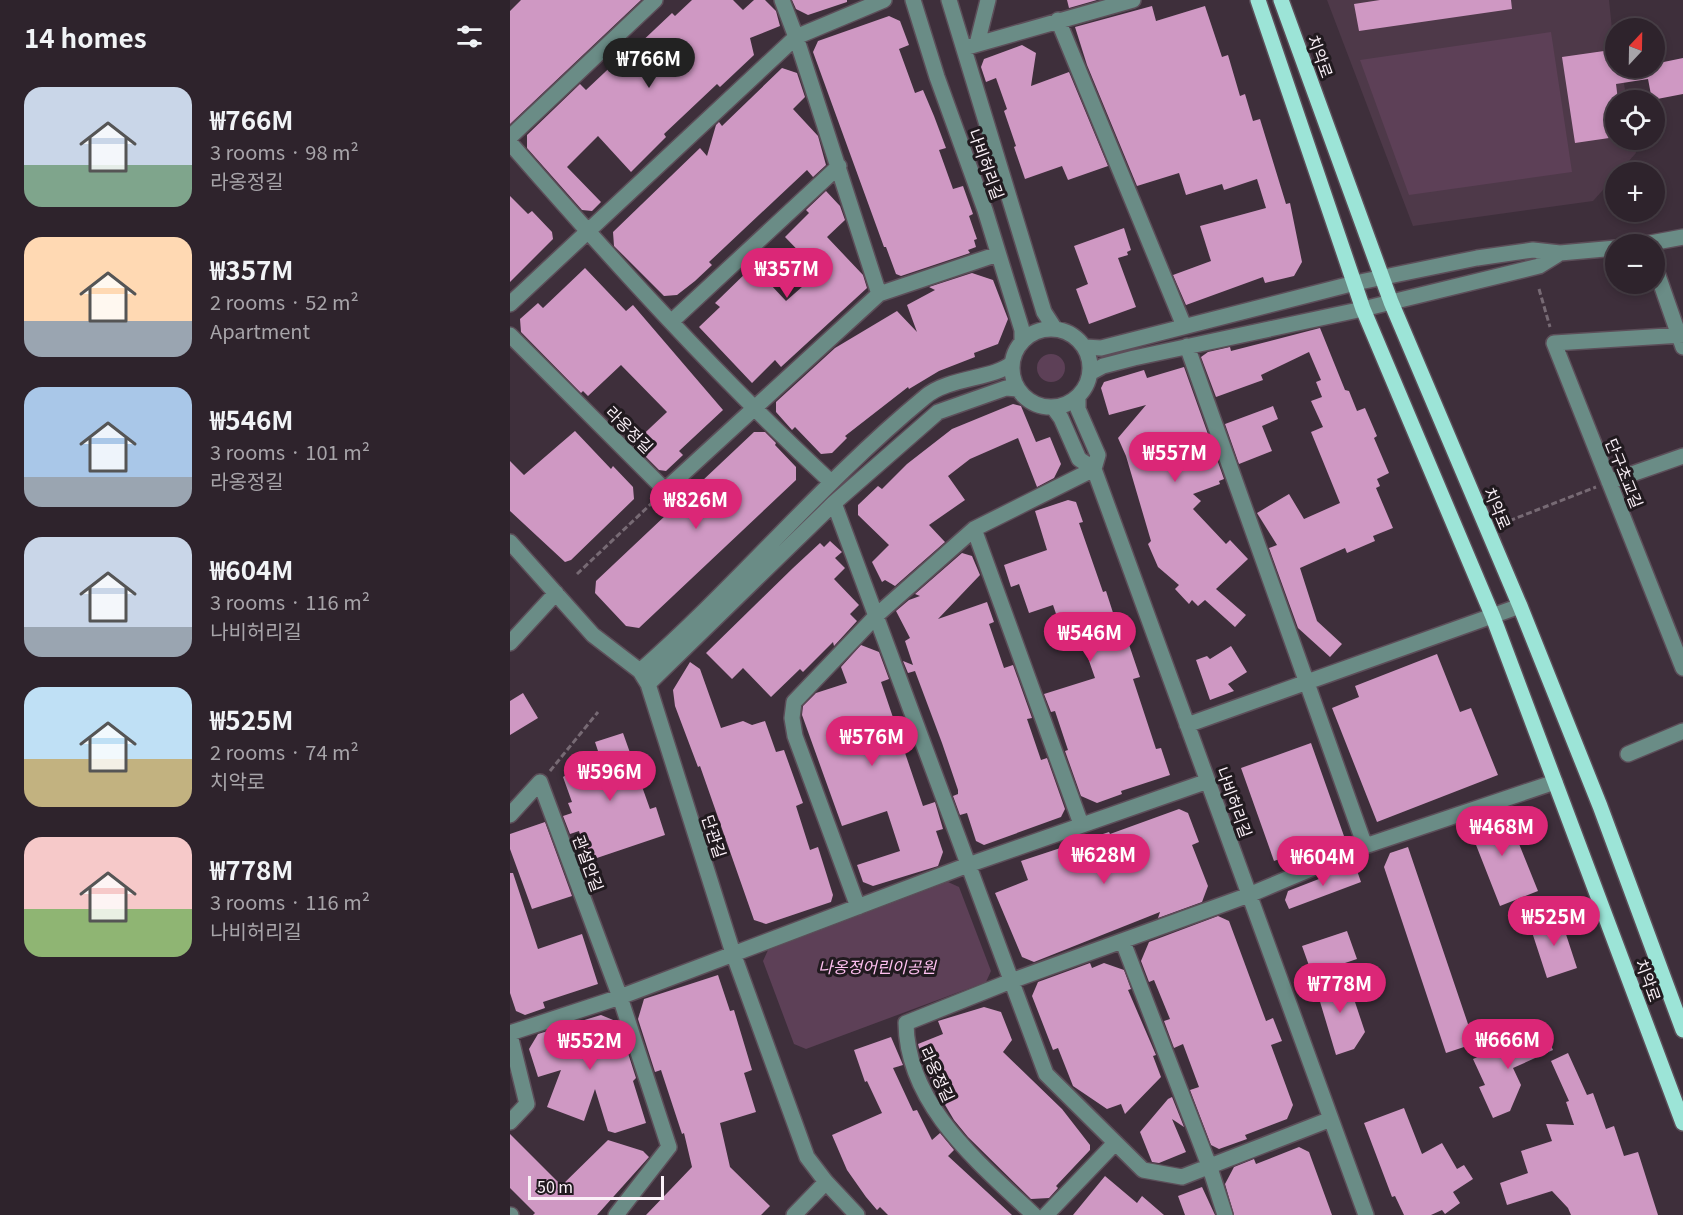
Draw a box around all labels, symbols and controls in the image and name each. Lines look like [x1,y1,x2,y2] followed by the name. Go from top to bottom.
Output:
[24,18,147,55] text: 14 homes
[1605,18,1665,78] north arrow
[1605,18,1665,294] map controls
[453,20,486,53] icon: filters
[1302,31,1340,81] street label: 치악로
[607,38,691,89] pin: ₩766M
[617,43,681,72] text: ₩766M
[1605,90,1665,150] button: locate
[210,100,294,137] text: ₩766M
[72,111,144,183] icon: home
[963,125,1011,203] street label: 나비허리길
[210,137,359,166] text: 3 rooms · 98 m²
[1605,162,1665,222] button: +
[210,166,284,195] text: 라옹정길
[1605,234,1665,294] button: −
[745,248,829,299] pin: ₩357M
[210,250,294,287] text: ₩357M
[755,253,819,282] text: ₩357M
[72,261,144,333] icon: home
[210,287,359,316] text: 2 rooms · 52 m²
[210,316,310,345] text: Apartment
[210,400,294,437] text: ₩546M
[601,400,659,458] street label: 라옹정길
[72,411,144,483] icon: home
[1133,432,1217,483] pin: ₩557M
[1600,434,1650,512] street label: 단구초교길
[210,437,370,466] text: 3 rooms · 101 m²
[1143,437,1207,466] text: ₩557M
[210,466,284,495] text: 라옹정길
[654,479,738,530] pin: ₩826M
[1478,483,1518,533] street label: 치악로
[664,484,728,513] text: ₩826M
[210,550,294,587] text: ₩604M
[72,561,144,633] icon: home
[210,587,370,616] text: 3 rooms · 116 m²
[1048,612,1132,663] pin: ₩546M
[210,616,302,645] text: 나비허리길
[1058,617,1122,646] text: ₩546M
[210,700,294,737] text: ₩525M
[72,711,144,783] icon: home
[830,716,914,767] pin: ₩576M
[840,721,904,750] text: ₩576M
[210,737,359,766] text: 2 rooms · 74 m²
[568,751,652,802] pin: ₩596M
[578,756,642,785] text: ₩596M
[1211,763,1259,841] street label: 나비허리길
[210,766,265,795] text: 치악로
[1460,806,1544,857] pin: ₩468M
[697,811,733,861] street label: 단관길
[1470,811,1534,840] text: ₩468M
[568,831,610,895] street label: 관설안길
[1062,834,1146,885] pin: ₩628M
[1281,836,1365,887] pin: ₩604M
[1072,839,1136,868] text: ₩628M
[1291,841,1355,870] text: ₩604M
[210,850,294,887] text: ₩778M
[72,861,144,933] icon: home
[210,887,370,916] text: 3 rooms · 116 m²
[1512,896,1596,947] pin: ₩525M
[1522,901,1586,930] text: ₩525M
[210,916,302,945] text: 나비허리길
[818,954,937,978] park label: 나옹정어린이공원
[1630,955,1668,1005] street label: 치악로
[1298,963,1382,1014] pin: ₩778M
[1308,968,1372,997] text: ₩778M
[1466,1019,1550,1070] pin: ₩666M
[548,1020,632,1071] pin: ₩552M
[1476,1024,1540,1053] text: ₩666M
[558,1025,622,1054] text: ₩552M
[915,1042,961,1106] street label: 라옹정길
[528,1173,664,1200] scale bar
[537,1174,573,1198] text: 50 m

